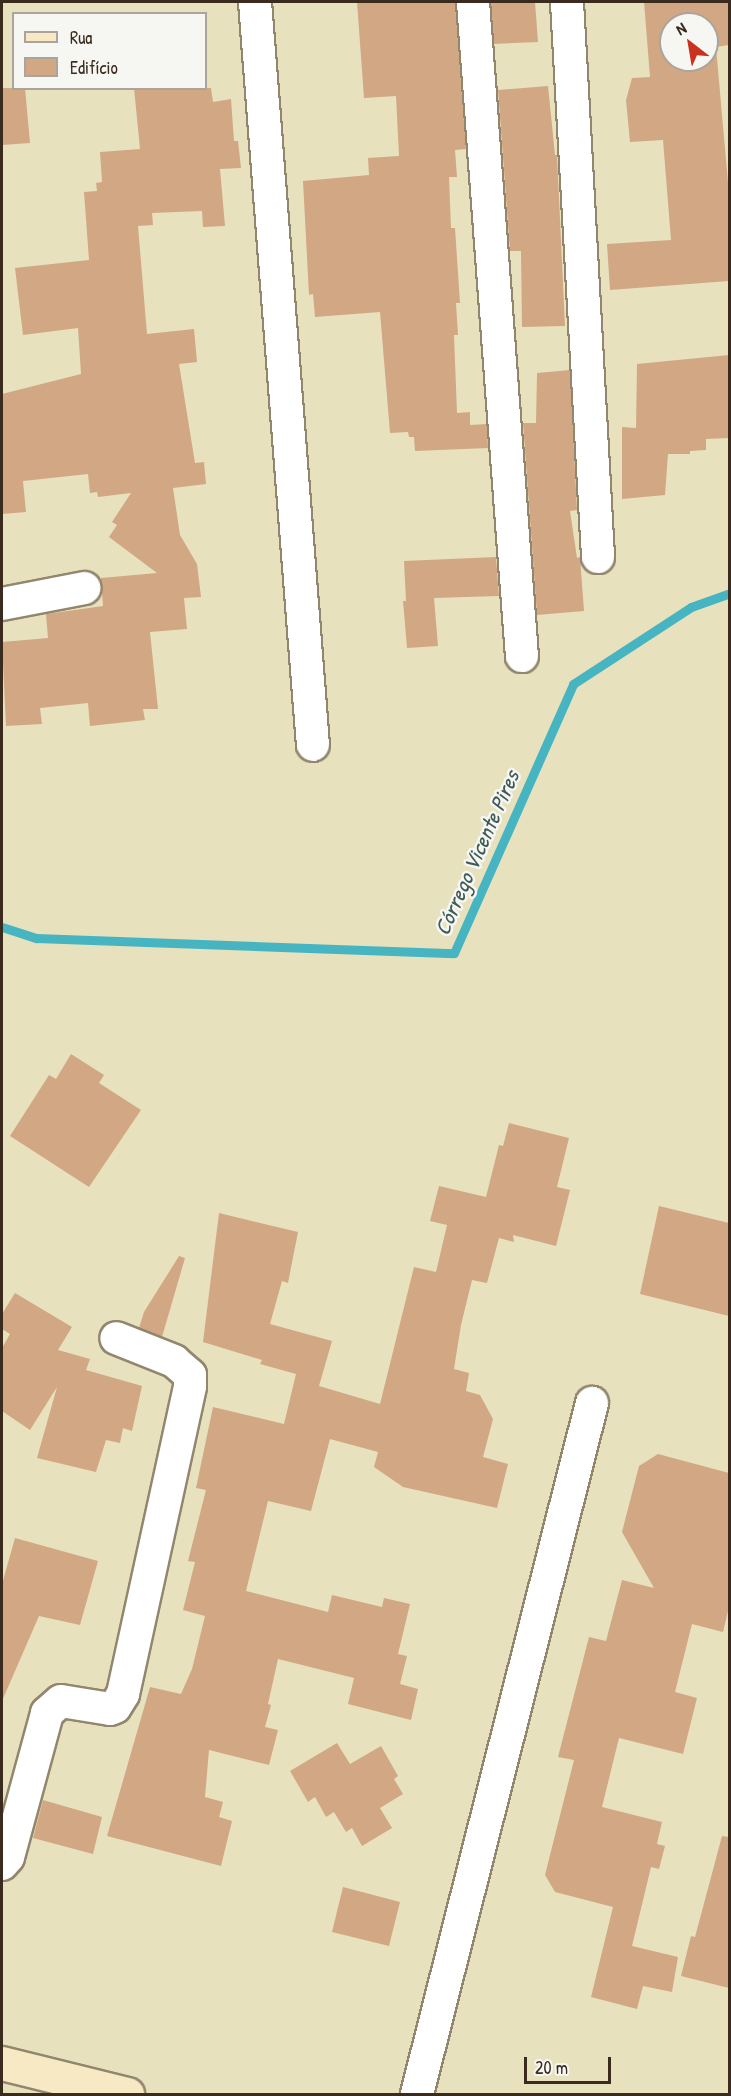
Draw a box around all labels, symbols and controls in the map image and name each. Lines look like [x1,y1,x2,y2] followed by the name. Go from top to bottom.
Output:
[12,12,207,90] legend
[659,12,719,72] north arrow
[671,17,690,40] text: N
[70,25,92,50] text: Rua
[70,55,118,80] text: Edifício
[429,767,525,939] water label: Córrego Vicente Pires
[527,2045,614,2083] scale bar
[535,2055,568,2080] text: 20 m

